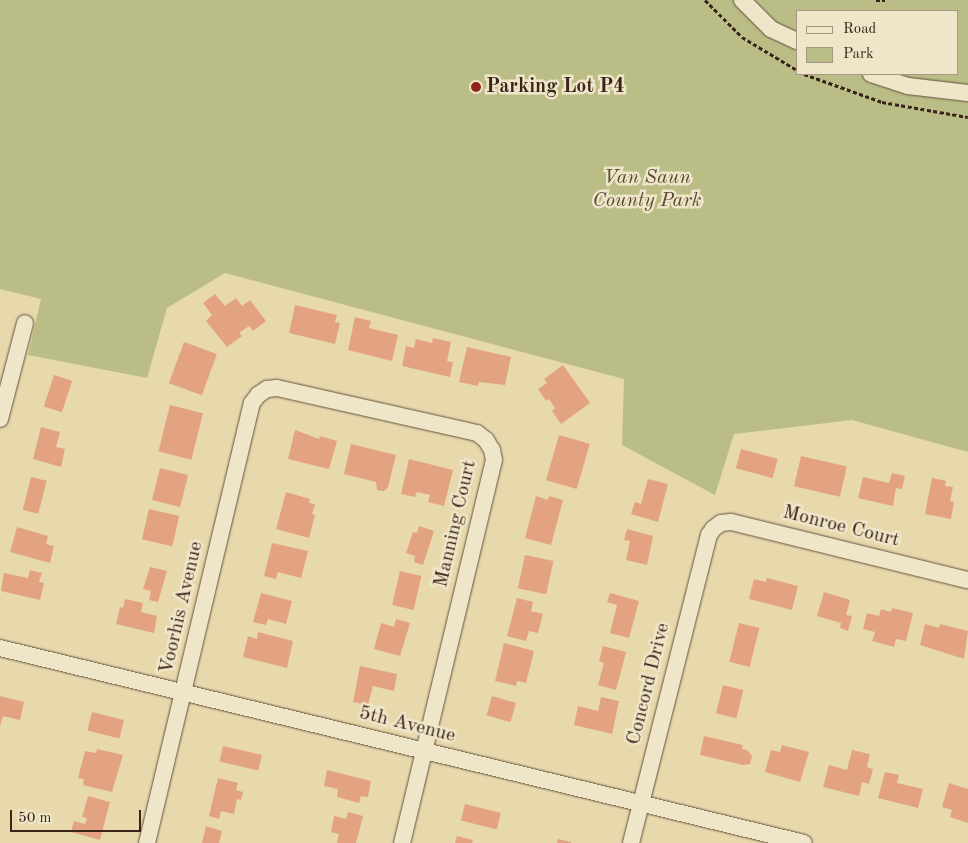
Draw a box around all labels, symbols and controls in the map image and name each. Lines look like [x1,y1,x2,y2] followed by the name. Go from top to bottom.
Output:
[796,10,958,75] legend
[843,22,876,37] text: Road
[843,47,874,62] text: Park
[486,75,625,99] place label: Parking Lot P4
[470,81,482,93] marker: Parking Lot P4
[592,166,702,213] park label: Van Saun County Park
[430,458,482,590] street label: Manning Court
[780,501,902,553] street label: Monroe Court
[155,539,209,677] street label: Voorhis Avenue
[622,620,676,748] street label: Concord Drive
[356,701,458,749] street label: 5th Avenue
[12,800,144,832] scale bar
[18,811,52,826] text: 50 m

